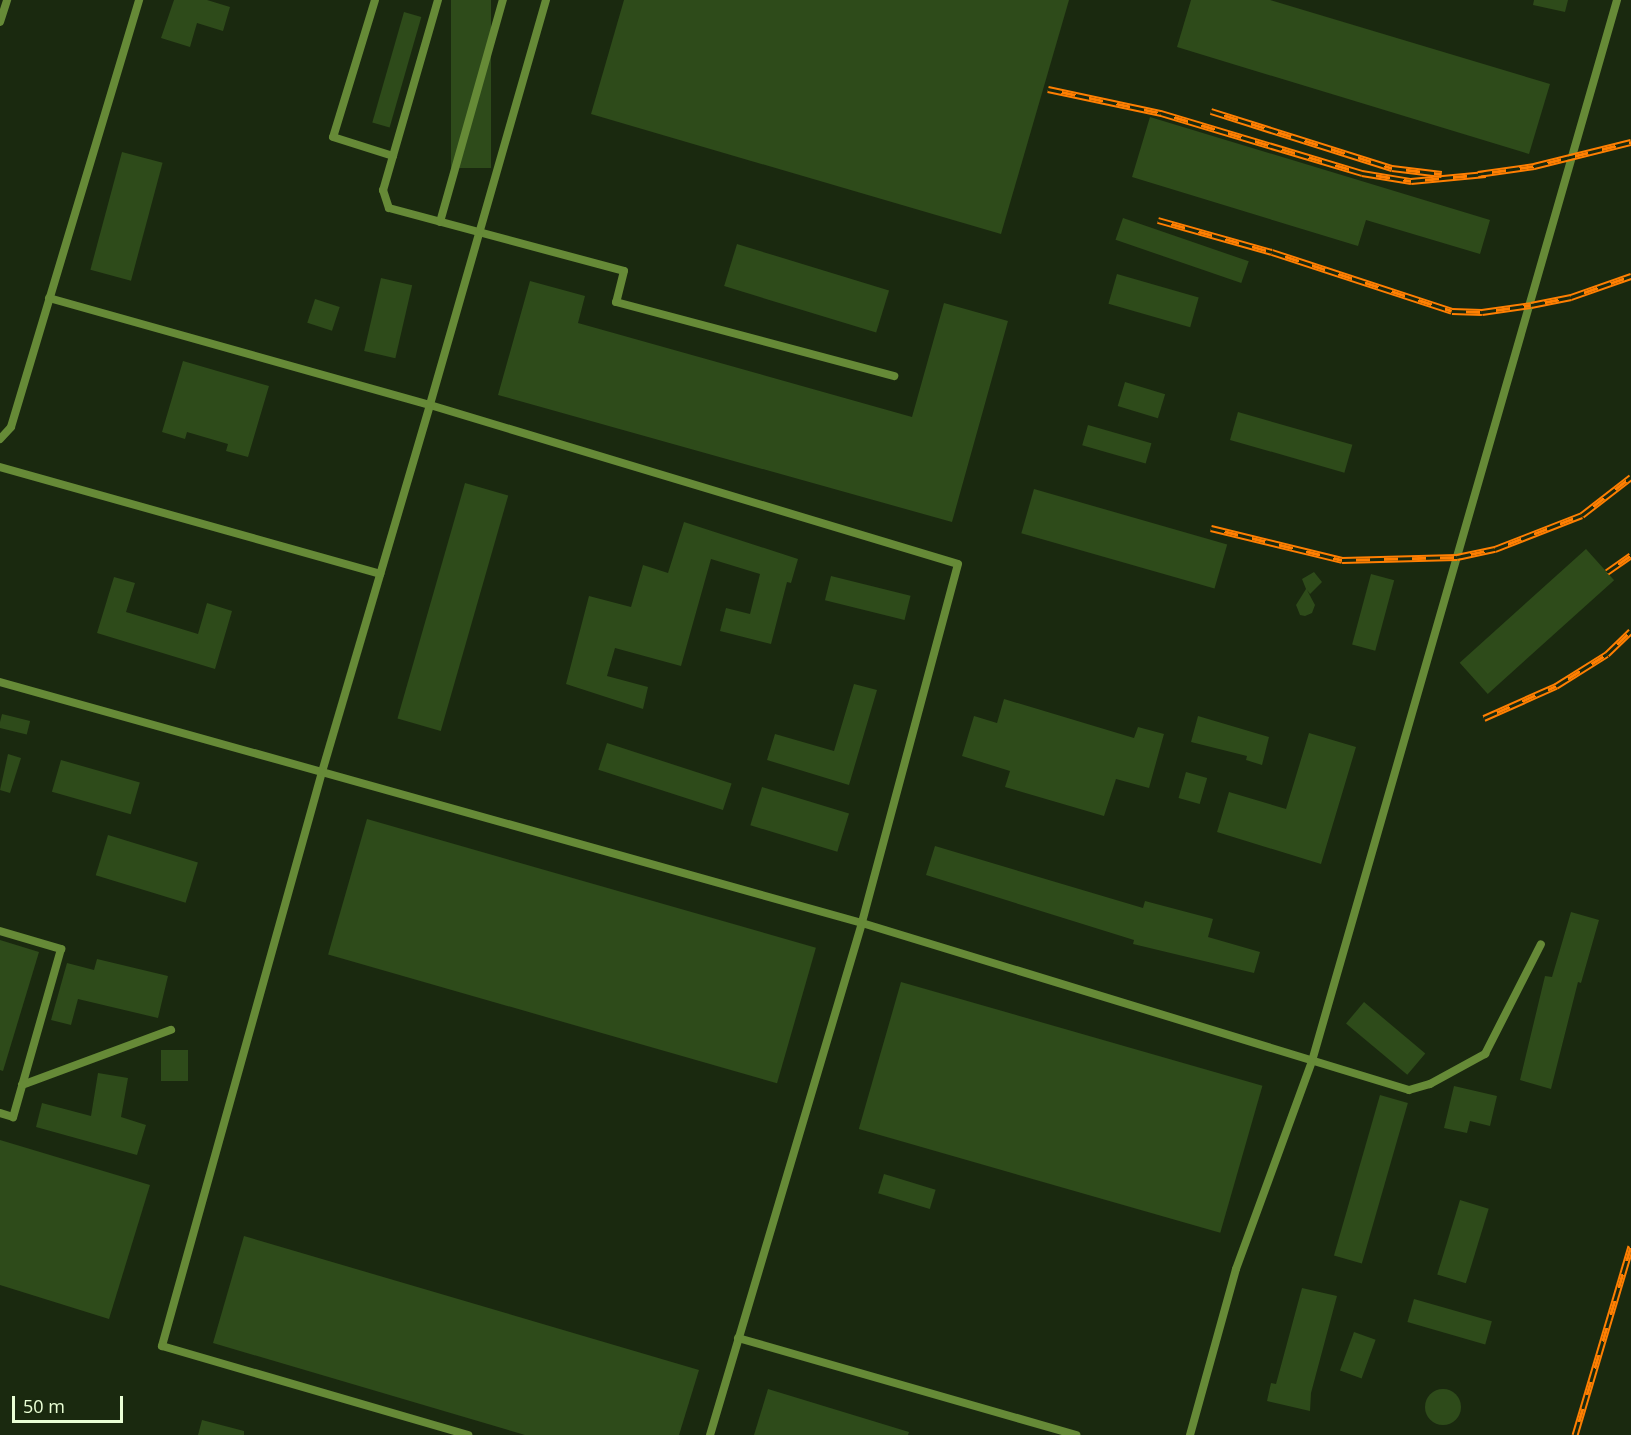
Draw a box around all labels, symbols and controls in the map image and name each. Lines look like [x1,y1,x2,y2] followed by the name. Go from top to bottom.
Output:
[15,1384,126,1422] scale bar
[23,1394,65,1418] text: 50 m

